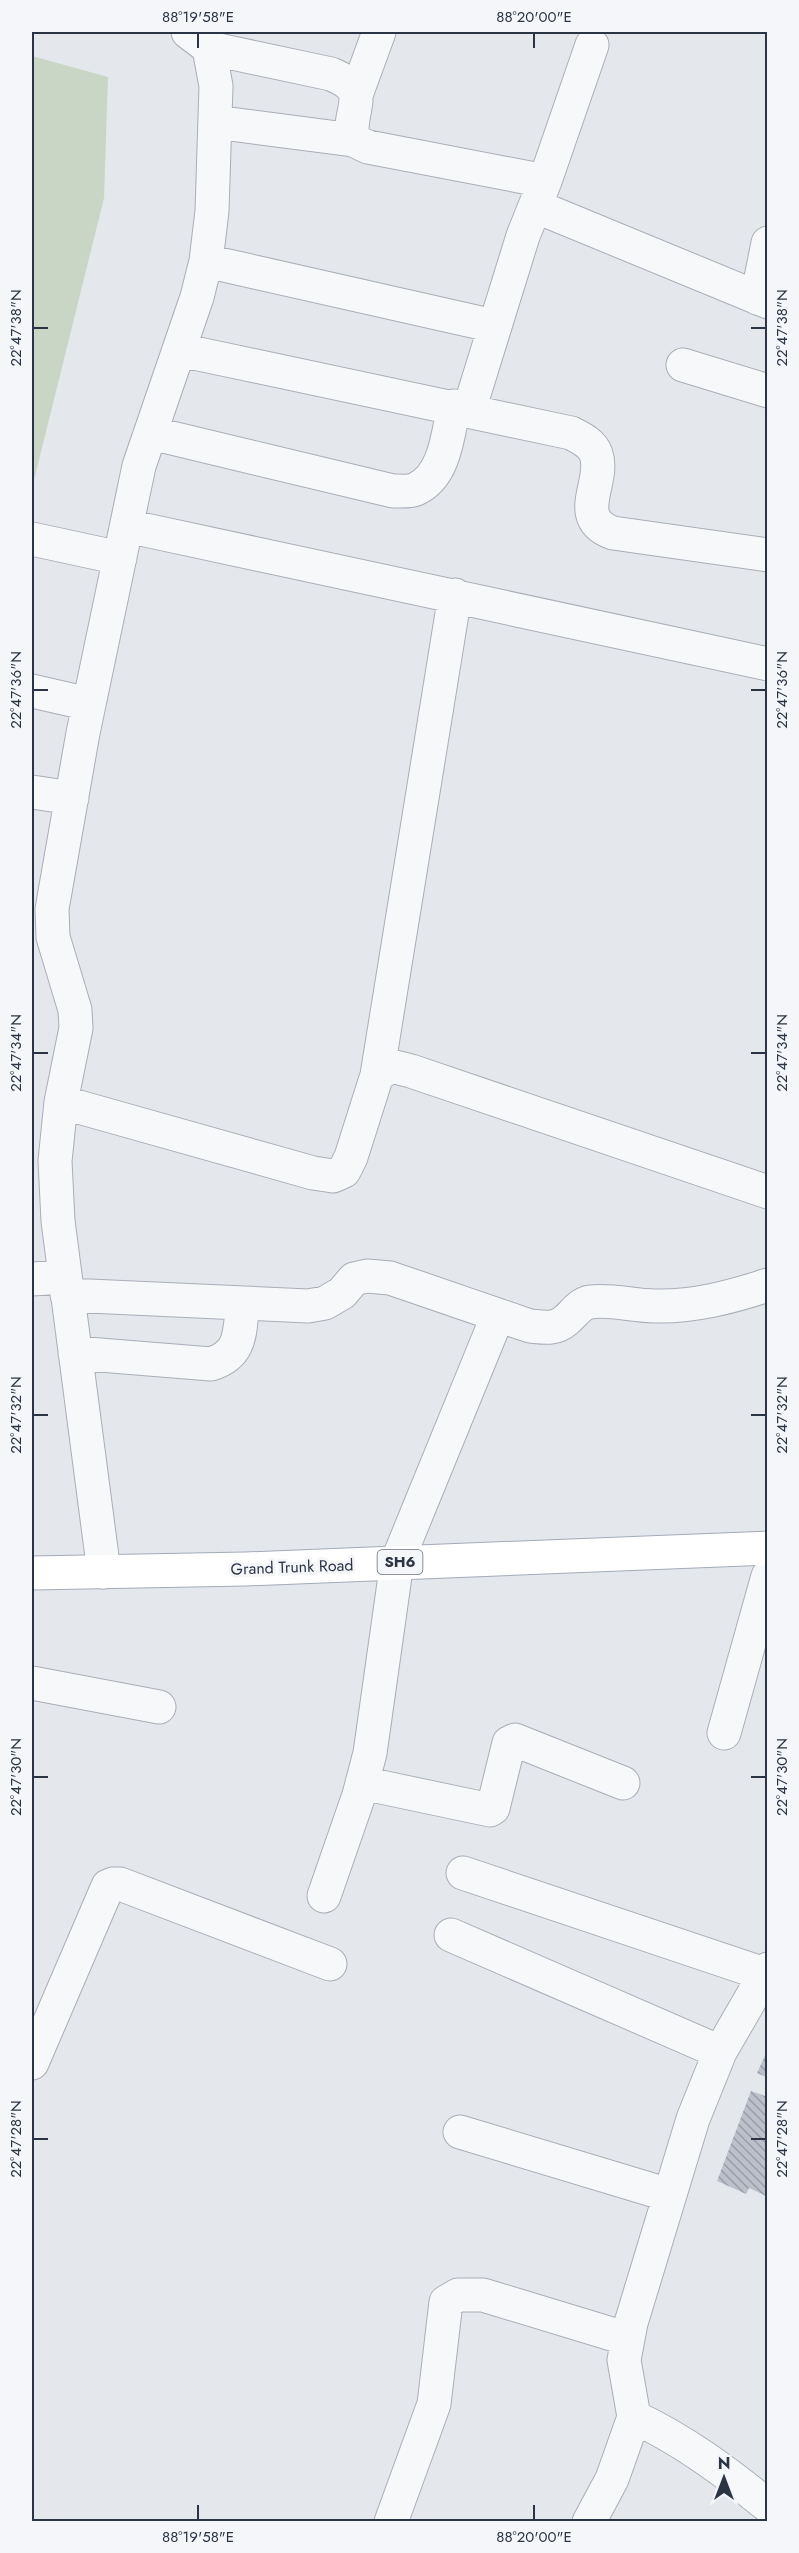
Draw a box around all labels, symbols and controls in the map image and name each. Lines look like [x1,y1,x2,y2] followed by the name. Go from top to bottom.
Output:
[162,6,234,28] text: 88°19'58"E
[496,6,572,28] text: 88°20'00"E
[5,289,27,367] text: 22°47'38"N
[771,289,793,367] text: 22°47'38"N
[5,651,27,729] text: 22°47'36"N
[771,651,793,729] text: 22°47'36"N
[5,1014,27,1092] text: 22°47'34"N
[771,1014,793,1092] text: 22°47'34"N
[5,1376,27,1454] text: 22°47'32"N
[771,1376,793,1454] text: 22°47'32"N
[378,1550,422,1574] road number: SH6
[230,1553,354,1581] street label: Grand Trunk Road
[5,1738,27,1816] text: 22°47'30"N
[771,1738,793,1816] text: 22°47'30"N
[5,2100,27,2178] text: 22°47'28"N
[771,2100,793,2178] text: 22°47'28"N
[694,2448,754,2508] north arrow
[718,2452,730,2475] text: N
[162,2526,234,2548] text: 88°19'58"E
[496,2526,572,2548] text: 88°20'00"E

